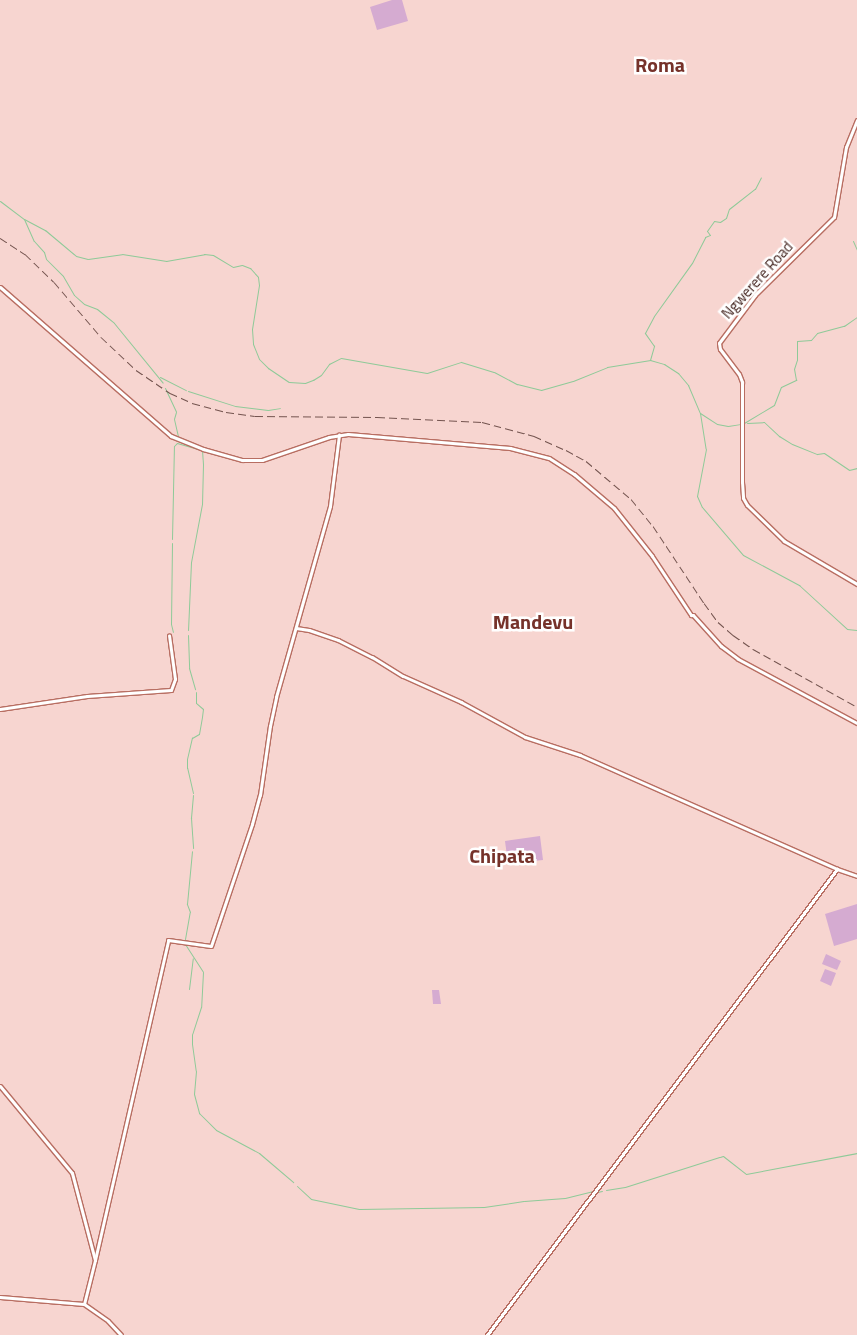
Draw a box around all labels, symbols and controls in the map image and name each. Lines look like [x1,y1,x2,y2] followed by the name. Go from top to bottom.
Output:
[635,52,685,76] district label: Roma
[718,238,796,322] street label: Ngwerere Road
[493,609,573,633] district label: Mandevu
[469,843,535,867] district label: Chipata

